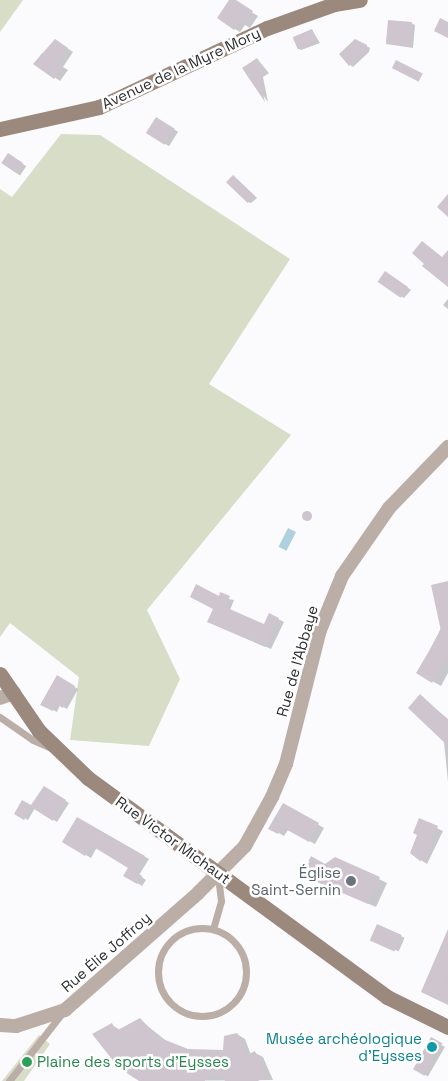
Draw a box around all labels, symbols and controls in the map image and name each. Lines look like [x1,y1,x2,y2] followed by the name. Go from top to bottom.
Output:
[99,23,263,113] street label: Avenue de la Myre Mory
[272,603,322,719] street label: Rue de l'Abbaye
[112,792,234,888] street label: Rue Victor Michaut
[251,863,341,898] place label: Église Saint-Sernin
[345,875,357,887] marker: Église Saint-Sernin
[58,908,154,996] street label: Rue Élie Joffroy
[266,1029,422,1064] place label: Musée archéologique d'Eysses
[426,1041,438,1053] marker: Musée archéologique d'Eysses
[37,1053,229,1071] place label: Plaine des sports d'Eysses
[21,1056,33,1068] marker: Plaine des sports d'Eysses

